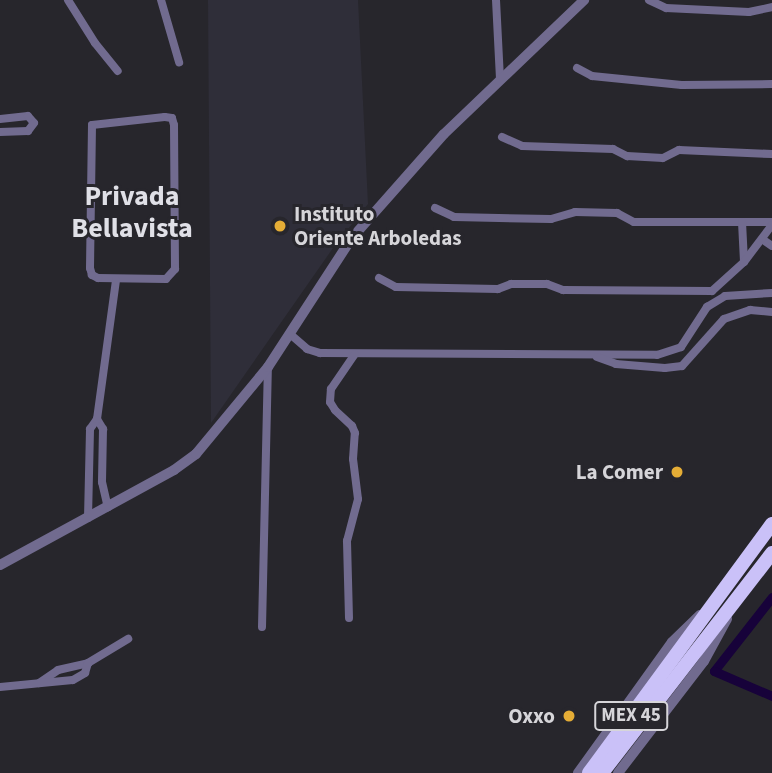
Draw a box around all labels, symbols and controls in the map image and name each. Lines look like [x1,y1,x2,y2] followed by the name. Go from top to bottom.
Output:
[71,179,193,245] district label: Privada Bellavista
[294,201,462,251] place label: Instituto Oriente Arboledas
[272,218,288,234] marker: Instituto Oriente Arboledas
[576,459,663,485] place label: La Comer
[669,464,685,480] marker: La Comer
[592,701,670,732] road number: MEX 45
[508,703,555,729] place label: Oxxo
[561,708,577,724] marker: Oxxo

